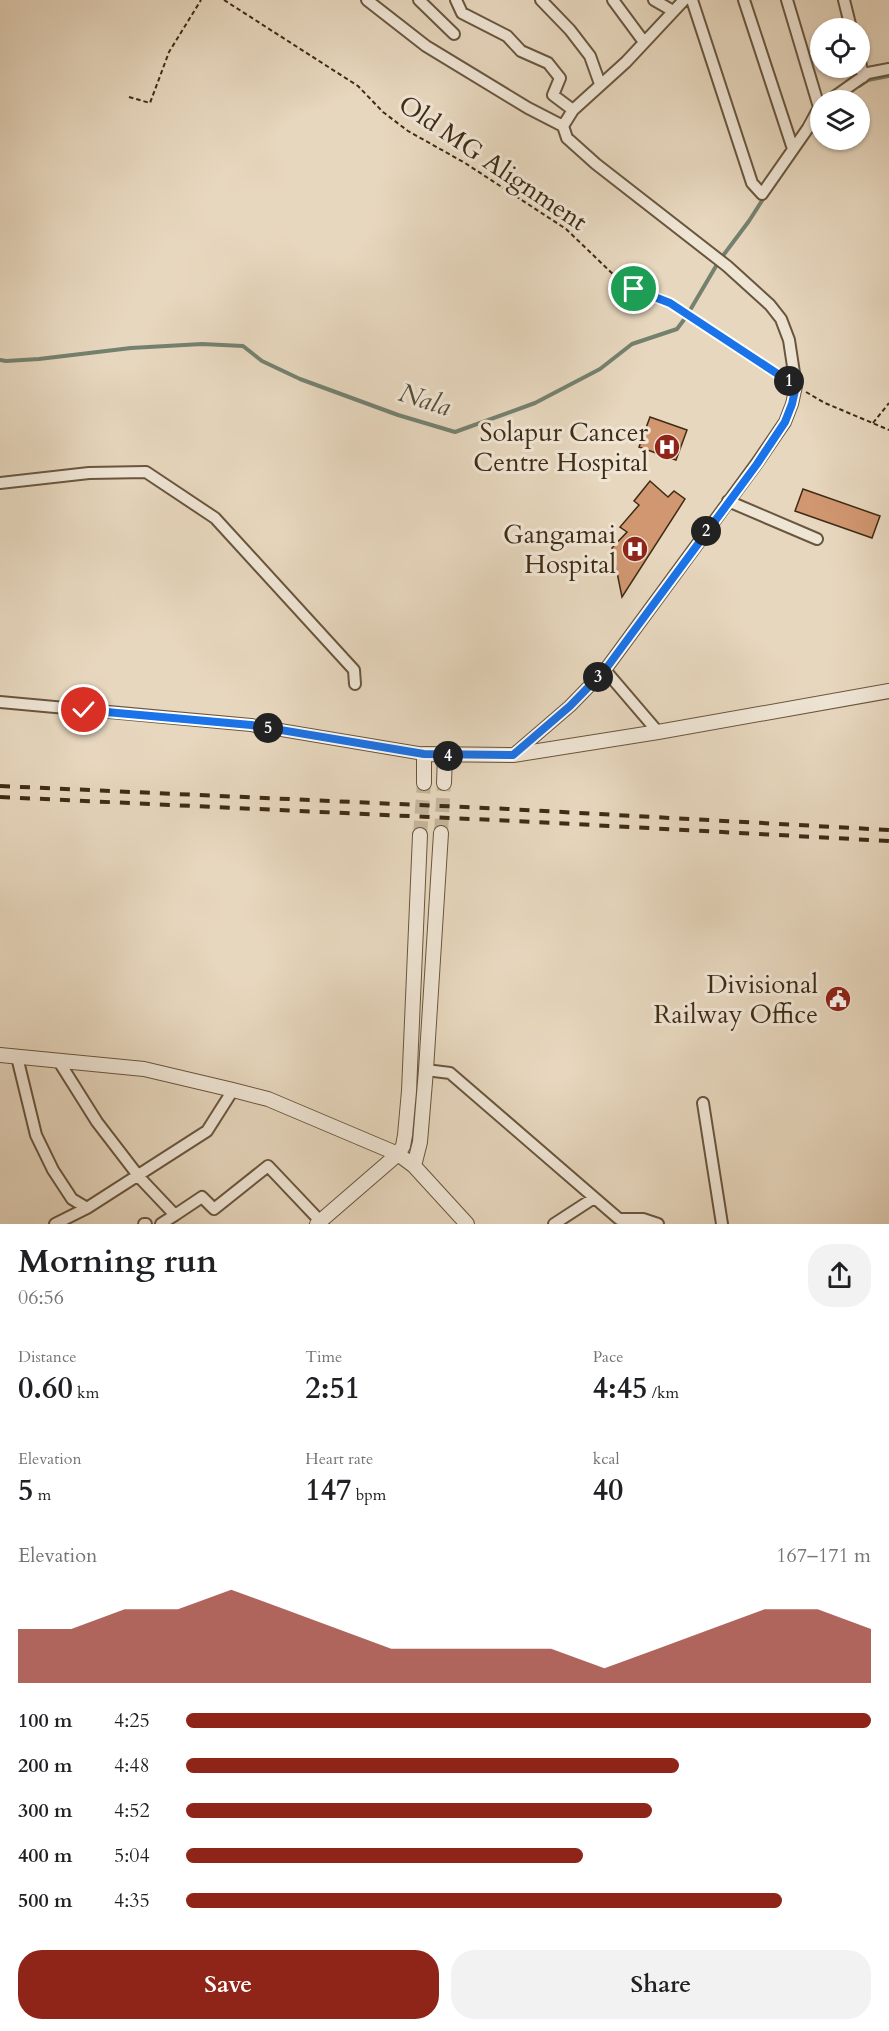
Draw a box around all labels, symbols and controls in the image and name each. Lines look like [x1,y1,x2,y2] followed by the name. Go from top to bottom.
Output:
[810,18,870,150] map controls
[810,18,870,78] button: locate
[392,87,594,239] street label: Old MG Alignment
[810,90,870,150] button: layers
[608,263,659,314] pin
[617,272,650,305] icon: arrive
[774,366,804,396] pin: 1
[785,370,793,392] text: 1
[394,374,456,426] water label: Nala
[473,415,649,480] place label: Solapur Cancer Centre Hospital
[652,432,682,462] hospital icon: Solapur Cancer Centre Hospital
[691,516,721,546] pin: 2
[503,517,616,582] place label: Gangamai Hospital
[702,520,710,542] text: 2
[620,534,650,564] hospital icon: Gangamai Hospital
[583,662,613,692] pin: 3
[594,666,602,688] text: 3
[58,684,109,735] pin
[67,693,100,726] icon: check
[253,713,283,743] pin: 5
[264,717,272,739] text: 5
[433,741,463,771] pin: 4
[444,745,452,767] text: 4
[653,967,818,1032] place label: Divisional Railway Office
[823,984,853,1014] public building icon: Divisional Railway Office
[18,1239,218,1284] text: Morning run
[808,1244,871,1307] button: share
[18,1284,64,1311] text: 06:56
[18,1346,76,1368] text: Distance
[305,1346,342,1368] text: Time
[593,1346,624,1368] text: Pace
[18,1368,73,1409] text: 0.60
[305,1368,360,1409] text: 2:51
[593,1368,647,1409] text: 4:45
[73,1382,99,1404] text: km
[647,1382,679,1404] text: /km
[18,1448,82,1470] text: Elevation
[305,1448,373,1470] text: Heart rate
[593,1448,620,1470] text: kcal
[18,1470,33,1511] text: 5
[305,1470,351,1511] text: 147
[593,1470,623,1511] text: 40
[33,1484,51,1506] text: m
[351,1484,386,1506] text: bpm
[18,1542,97,1569] text: Elevation
[776,1542,871,1569] text: 167–171 m
[18,1707,73,1734] text: 100 m
[114,1707,150,1734] text: 4:25
[18,1752,73,1779] text: 200 m
[114,1752,150,1779] text: 4:48
[18,1797,73,1824] text: 300 m
[114,1797,150,1824] text: 4:52
[18,1842,73,1869] text: 400 m
[114,1842,150,1869] text: 5:04
[18,1887,73,1914] text: 500 m
[114,1887,150,1914] text: 4:35
[18,1950,439,2019] button: Save
[451,1950,871,2019] button: Share

